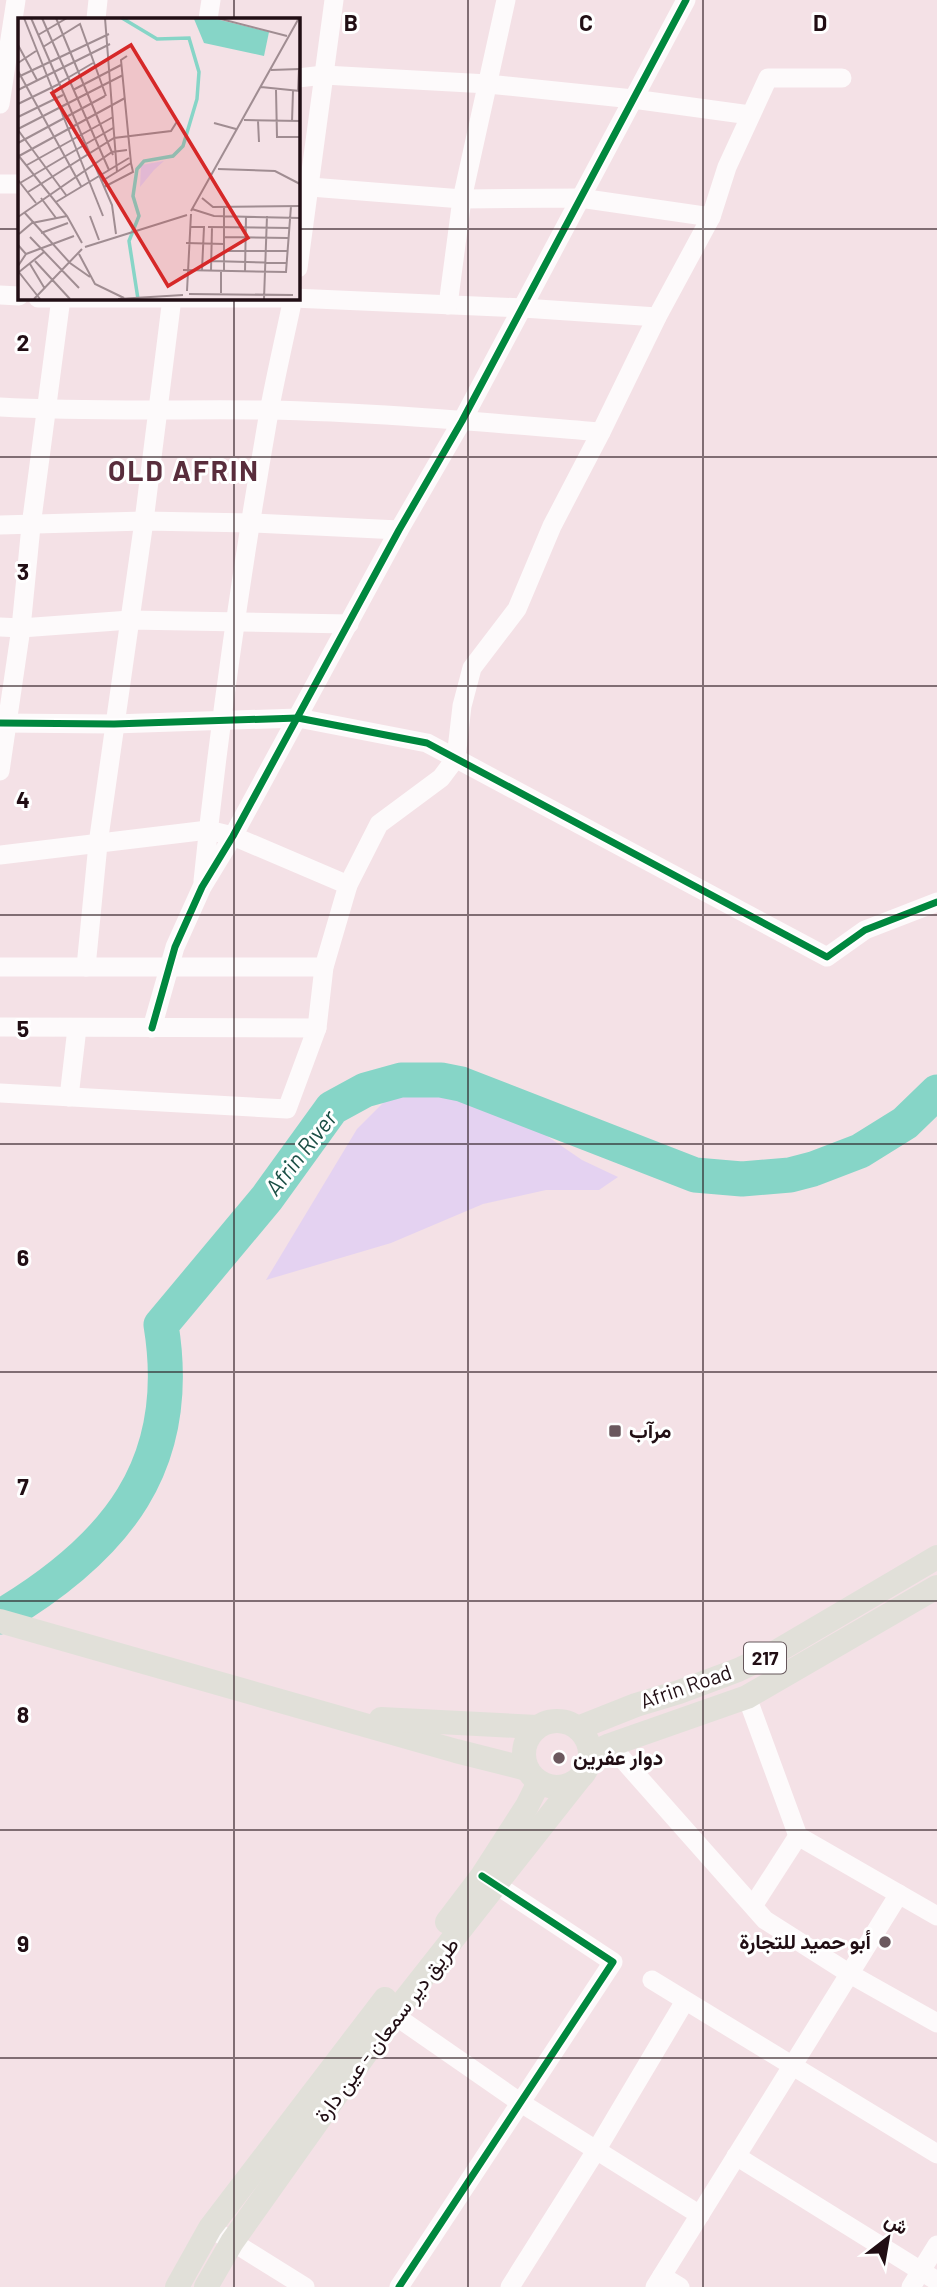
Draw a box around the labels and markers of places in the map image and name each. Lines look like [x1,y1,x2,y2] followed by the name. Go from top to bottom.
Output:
[629,1417,672,1444] place label: مرآب
[607,1423,623,1439] marker: مرآب
[573,1744,663,1771] place label: دوار عفرين
[551,1750,567,1766] marker: دوار عفرين
[739,1928,871,1955] place label: أبو حميد للتجارة
[877,1934,893,1950] marker: أبو حميد للتجارة

